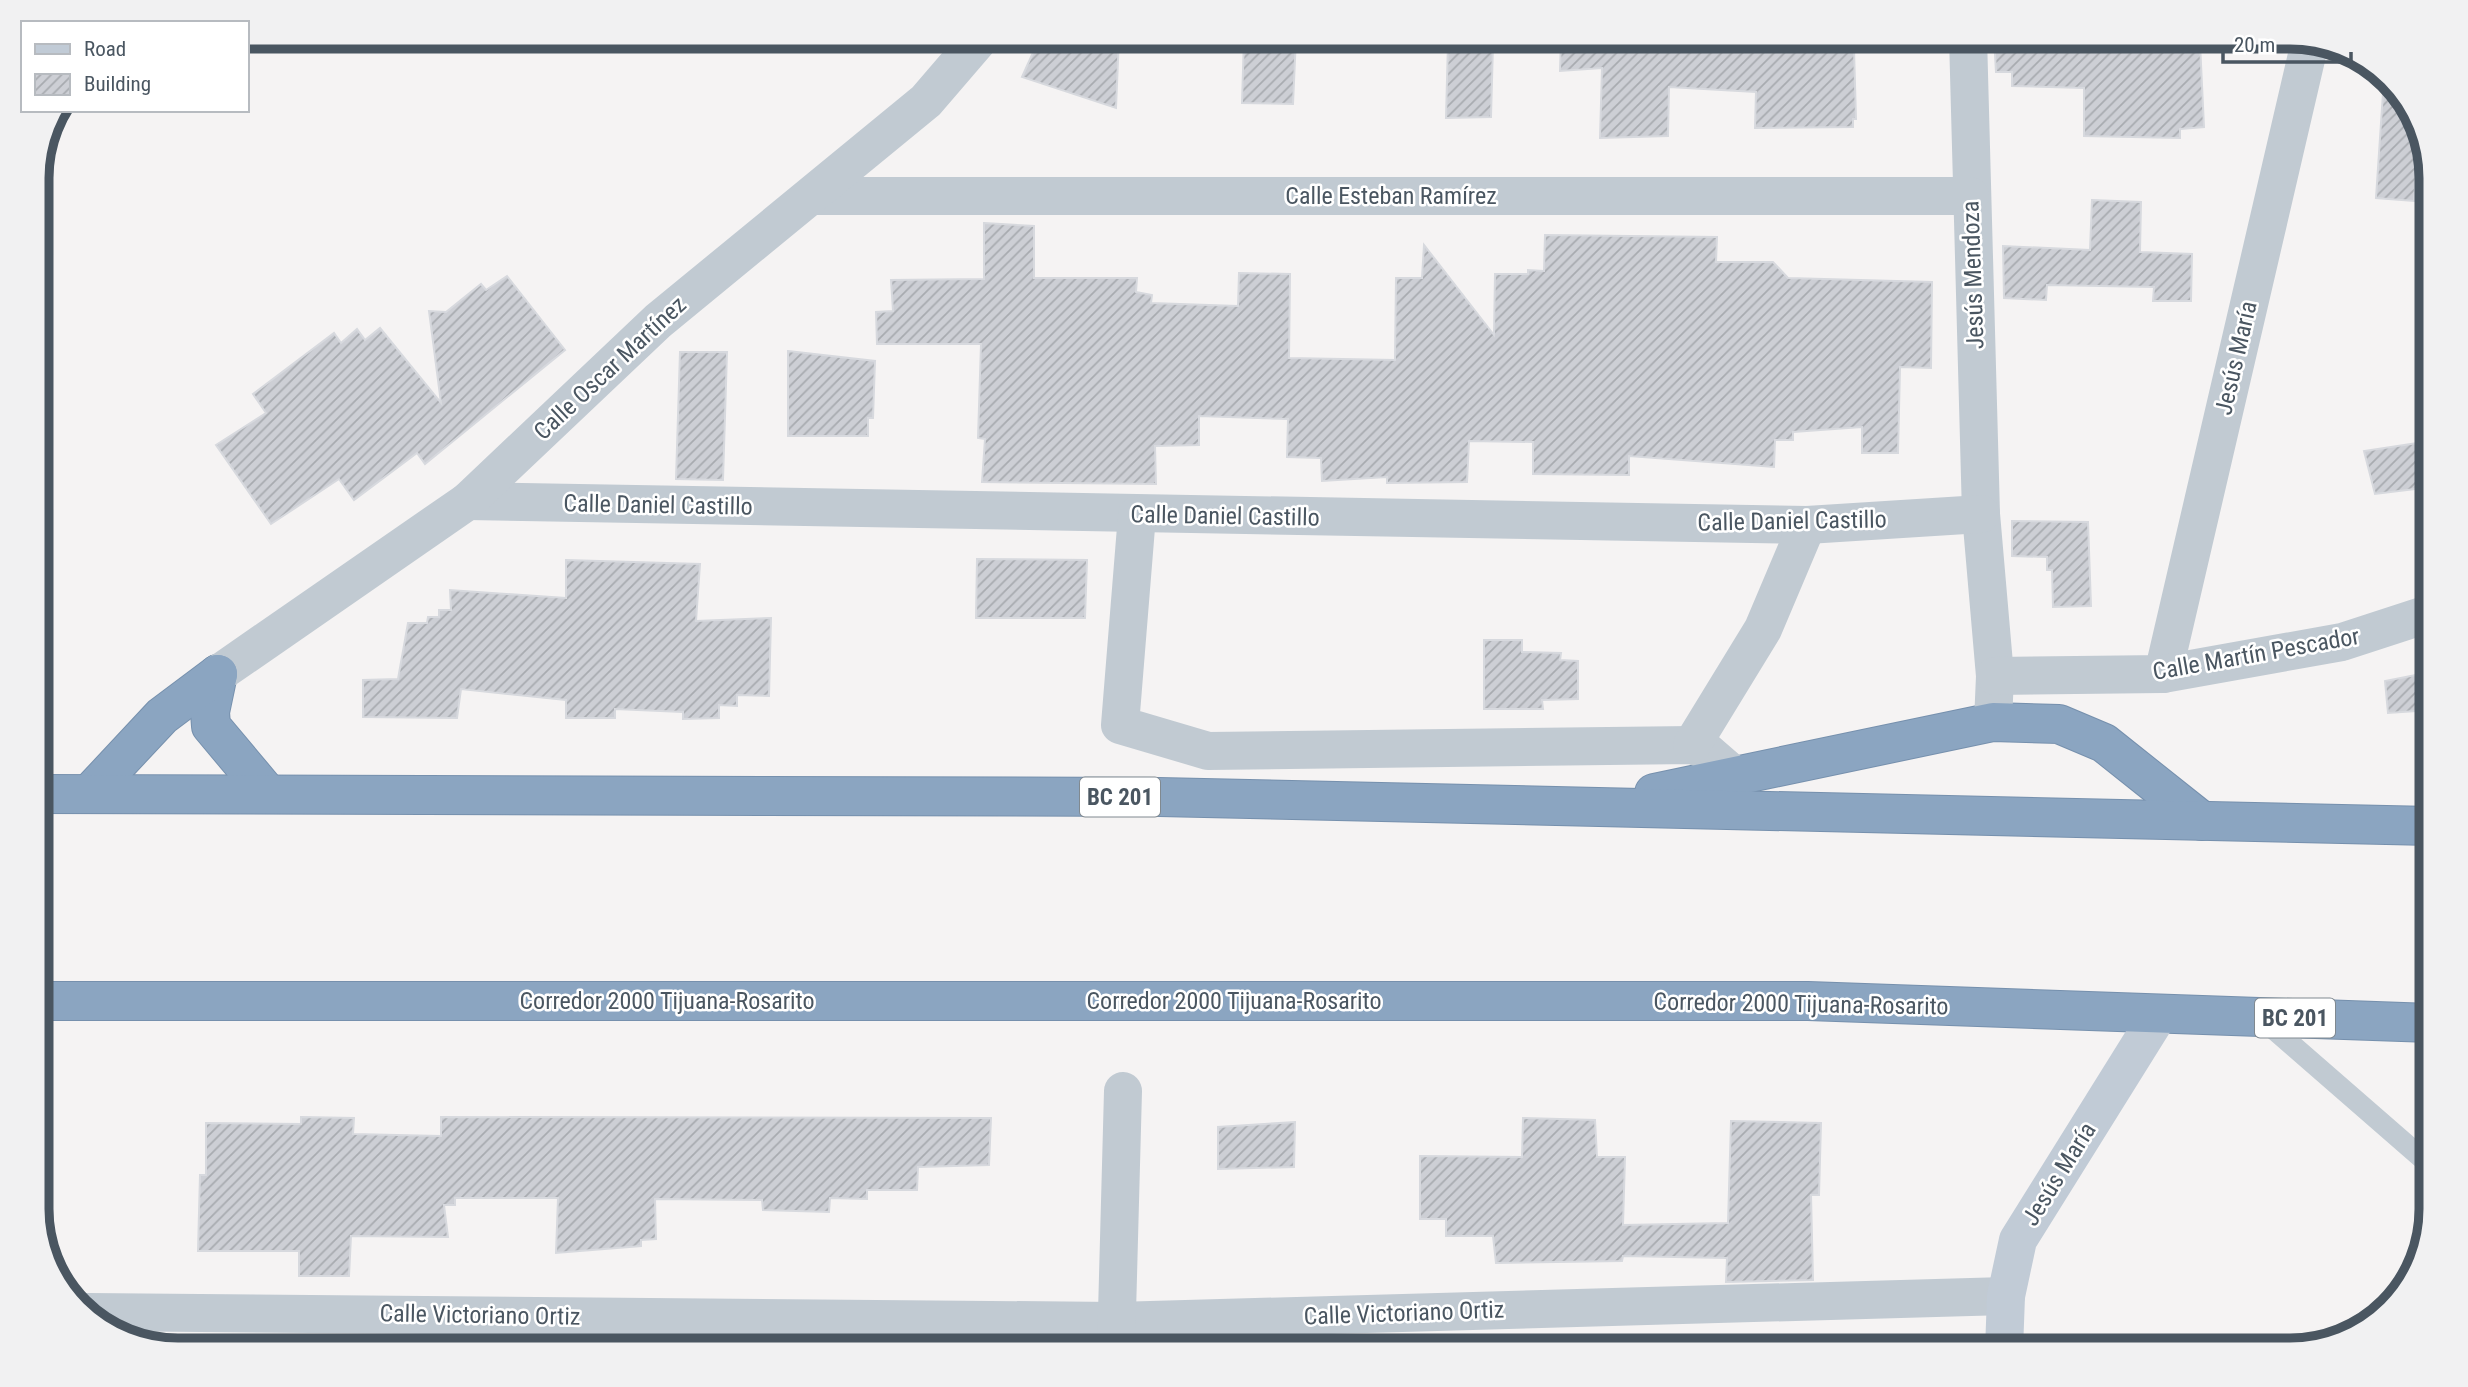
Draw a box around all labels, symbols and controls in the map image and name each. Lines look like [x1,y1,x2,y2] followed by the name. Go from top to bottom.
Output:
[21,21,248,112] legend
[2223,21,2351,65] scale bar
[2234,33,2275,57] text: 20 m
[84,37,126,61] text: Road
[84,72,151,96] text: Building
[1285,182,1497,210] street label: Calle Esteban Ramírez
[1956,200,1990,350] street label: Jesús Mendoza
[528,290,692,446] street label: Calle Oscar Martínez
[2209,298,2263,418] street label: Jesús María
[563,489,753,521] street label: Calle Daniel Castillo
[1130,500,1320,532] street label: Calle Daniel Castillo
[1697,505,1887,537] street label: Calle Daniel Castillo
[2150,622,2362,686] street label: Calle Martín Pescador
[1080,778,1160,817] road number: BC 201
[519,987,815,1015] street label: Corredor 2000 Tijuana-Rosarito
[1086,987,1382,1015] street label: Corredor 2000 Tijuana-Rosarito
[1653,987,1949,1021] street label: Corredor 2000 Tijuana-Rosarito
[2255,998,2335,1037] road number: BC 201
[2016,1117,2102,1231] street label: Jesús María
[1303,1296,1505,1330] street label: Calle Victoriano Ortiz
[379,1299,581,1331] street label: Calle Victoriano Ortiz

